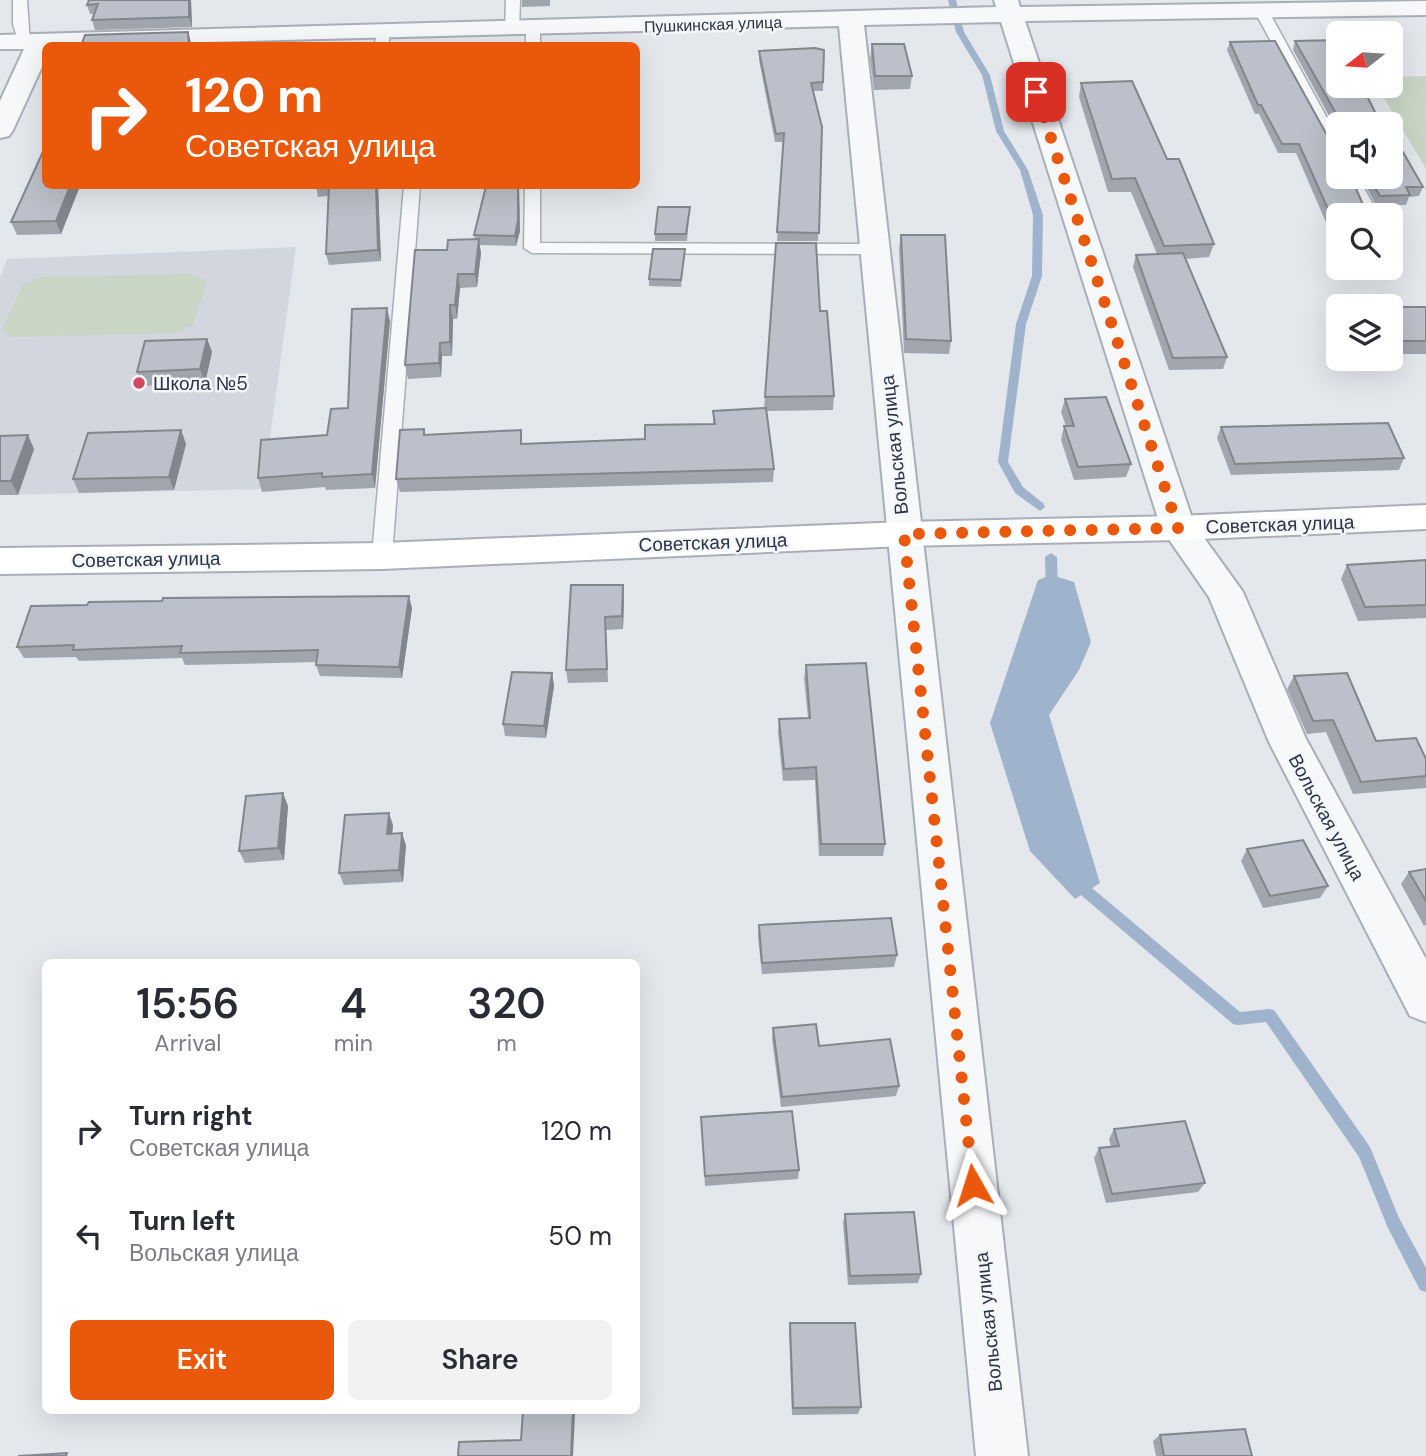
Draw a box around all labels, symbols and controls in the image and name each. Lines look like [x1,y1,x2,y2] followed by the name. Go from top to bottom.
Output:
[644,12,783,37] street label: Пушкинская улица
[1326,21,1404,98] north arrow
[1326,21,1403,371] map controls
[1006,62,1066,122] pin
[185,63,323,127] text: 120 m
[70,70,161,161] icon: right
[1017,73,1055,111] icon: arrive
[1326,112,1403,189] button: sound
[185,125,436,167] text: Советская улица
[1326,203,1403,280] button: search
[1326,294,1403,371] button: layers
[153,371,248,396] place label: Школа №5
[875,374,914,516] street label: Вольская улица
[131,375,147,391] marker: Школа №5
[1205,509,1355,540] street label: Советская улица
[638,527,788,558] street label: Советская улица
[71,546,221,573] street label: Советская улица
[1283,749,1371,885] street label: Вольская улица
[136,976,239,1031] text: 15:56
[340,976,367,1031] text: 4
[467,976,546,1031] text: 320
[154,1028,221,1058] text: Arrival
[334,1028,373,1058] text: min
[496,1028,517,1058] text: m
[129,1099,253,1133] text: Turn right
[70,1112,108,1150] icon: right
[541,1114,612,1148] text: 120 m
[129,1133,309,1163] text: Советская улица
[936,1148,1010,1222] position arrow
[129,1204,236,1238] text: Turn left
[70,1217,108,1255] icon: left
[548,1219,612,1253] text: 50 m
[129,1238,299,1268] text: Вольская улица
[969,1251,1008,1393] street label: Вольская улица
[70,1320,334,1400] button: Exit
[348,1320,612,1400] button: Share

